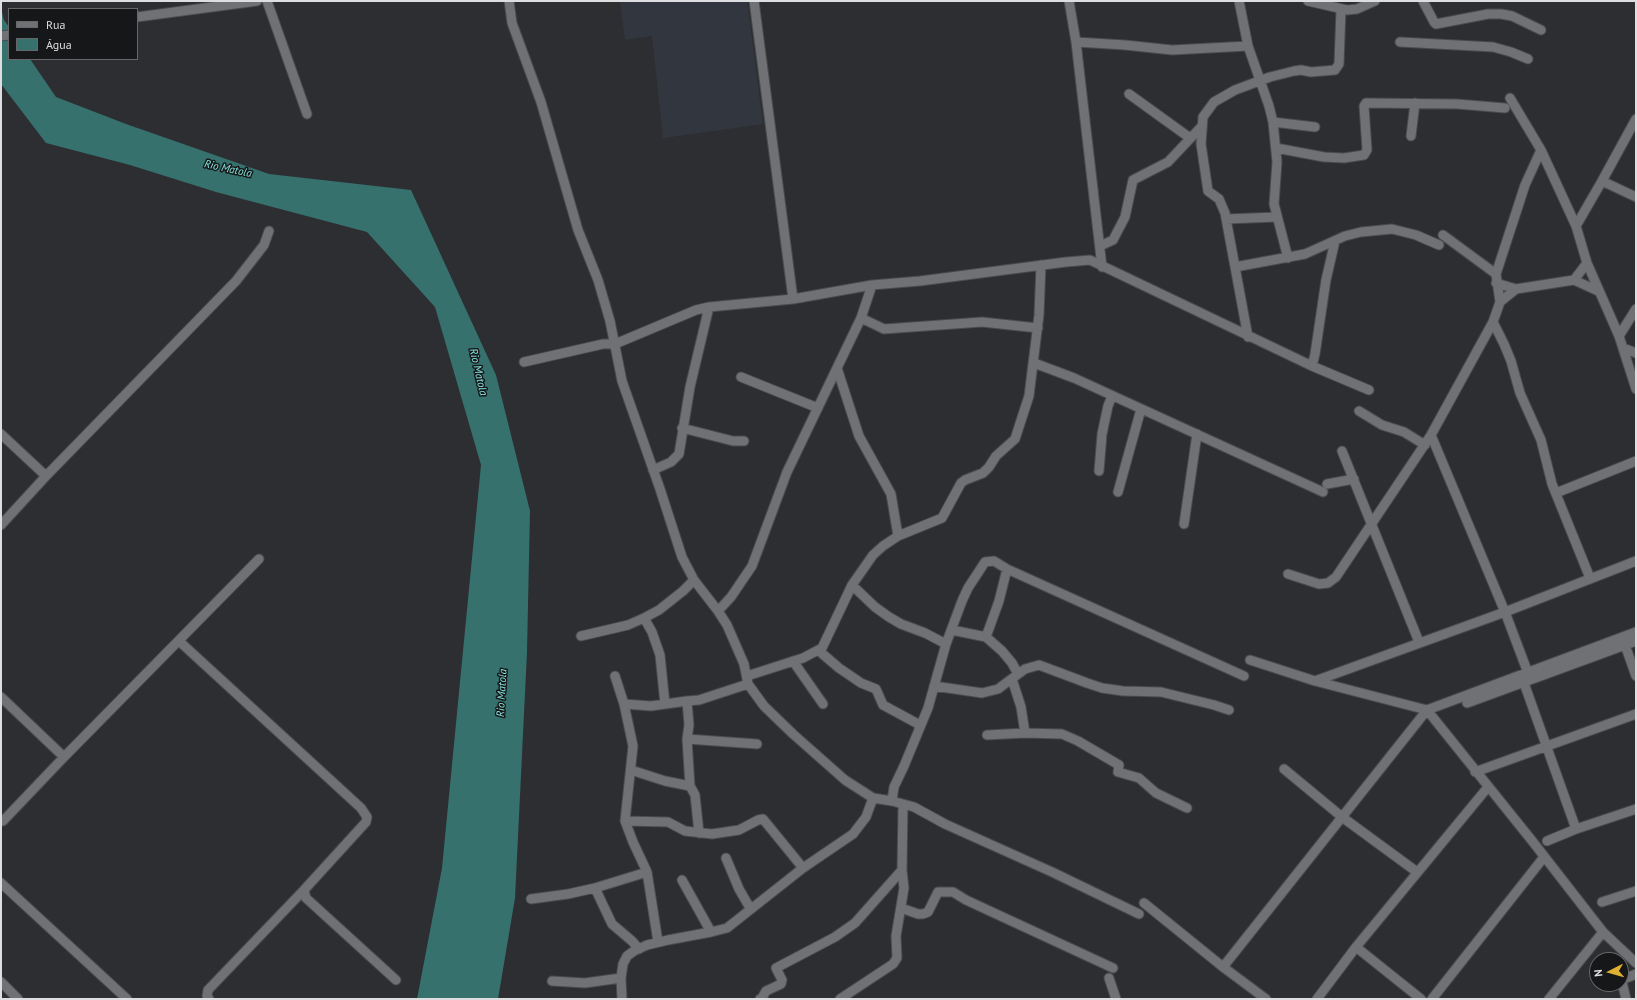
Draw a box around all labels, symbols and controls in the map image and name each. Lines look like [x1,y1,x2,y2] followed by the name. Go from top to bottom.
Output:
[8,8,138,60] legend
[46,17,65,32] text: Rua
[46,37,72,52] text: Água
[203,158,253,180] water label: Rio Matola
[466,347,490,397] water label: Rio Matola
[494,669,510,717] water label: Rio Matola
[1589,952,1629,992] north arrow
[1591,969,1605,977] text: N

